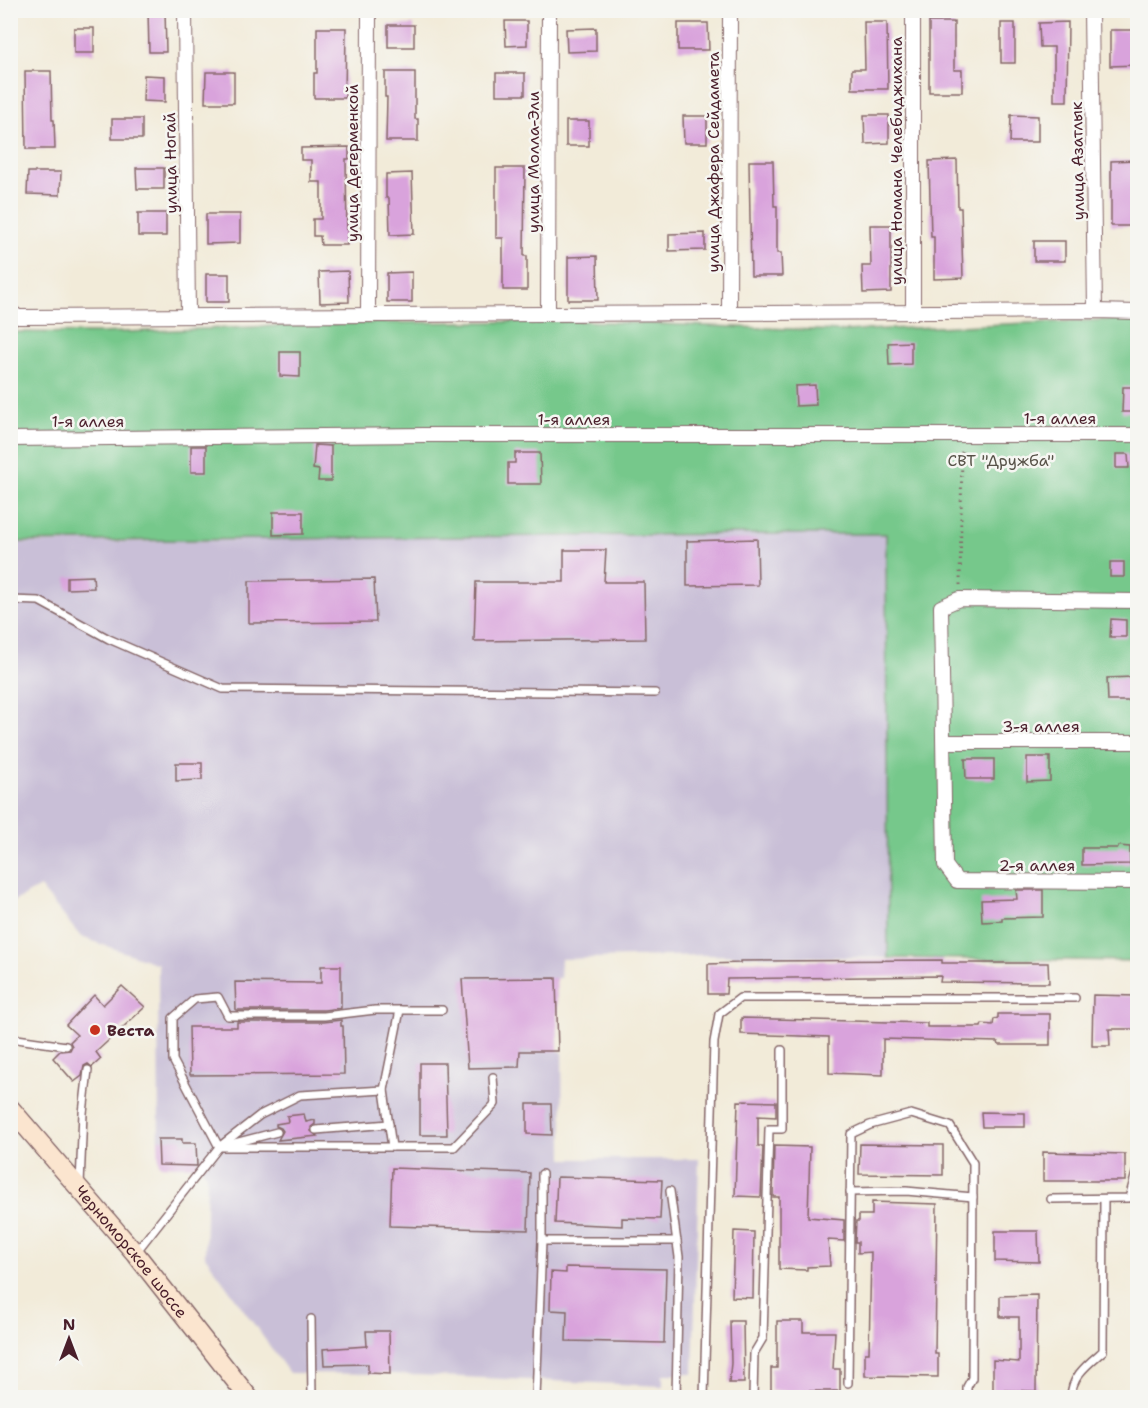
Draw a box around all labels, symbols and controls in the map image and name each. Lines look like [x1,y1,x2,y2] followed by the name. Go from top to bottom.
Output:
[886,37,907,285] street label: улица Номана Челебиджихана
[703,51,724,272] street label: улица Джафера Сейдамета
[342,84,363,242] street label: улица Дегерменкой
[523,91,544,233] street label: улица Молла-Эли
[1066,101,1089,221] street label: улица Азатлык
[159,112,182,214] street label: улица Ногай
[1024,408,1096,429] street label: 1-я аллея
[538,409,610,430] street label: 1-я аллея
[52,411,124,432] street label: 1-я аллея
[948,450,1054,471] park label: СВТ "Дружба"
[1002,716,1080,737] street label: 3-я аллея
[999,855,1075,876] street label: 2-я аллея
[107,1020,155,1041] place label: Веста
[88,1023,102,1037] marker: Веста
[70,1181,192,1322] street label: Черноморское шоссе
[39,1309,99,1369] north arrow
[63,1314,75,1335] text: N

